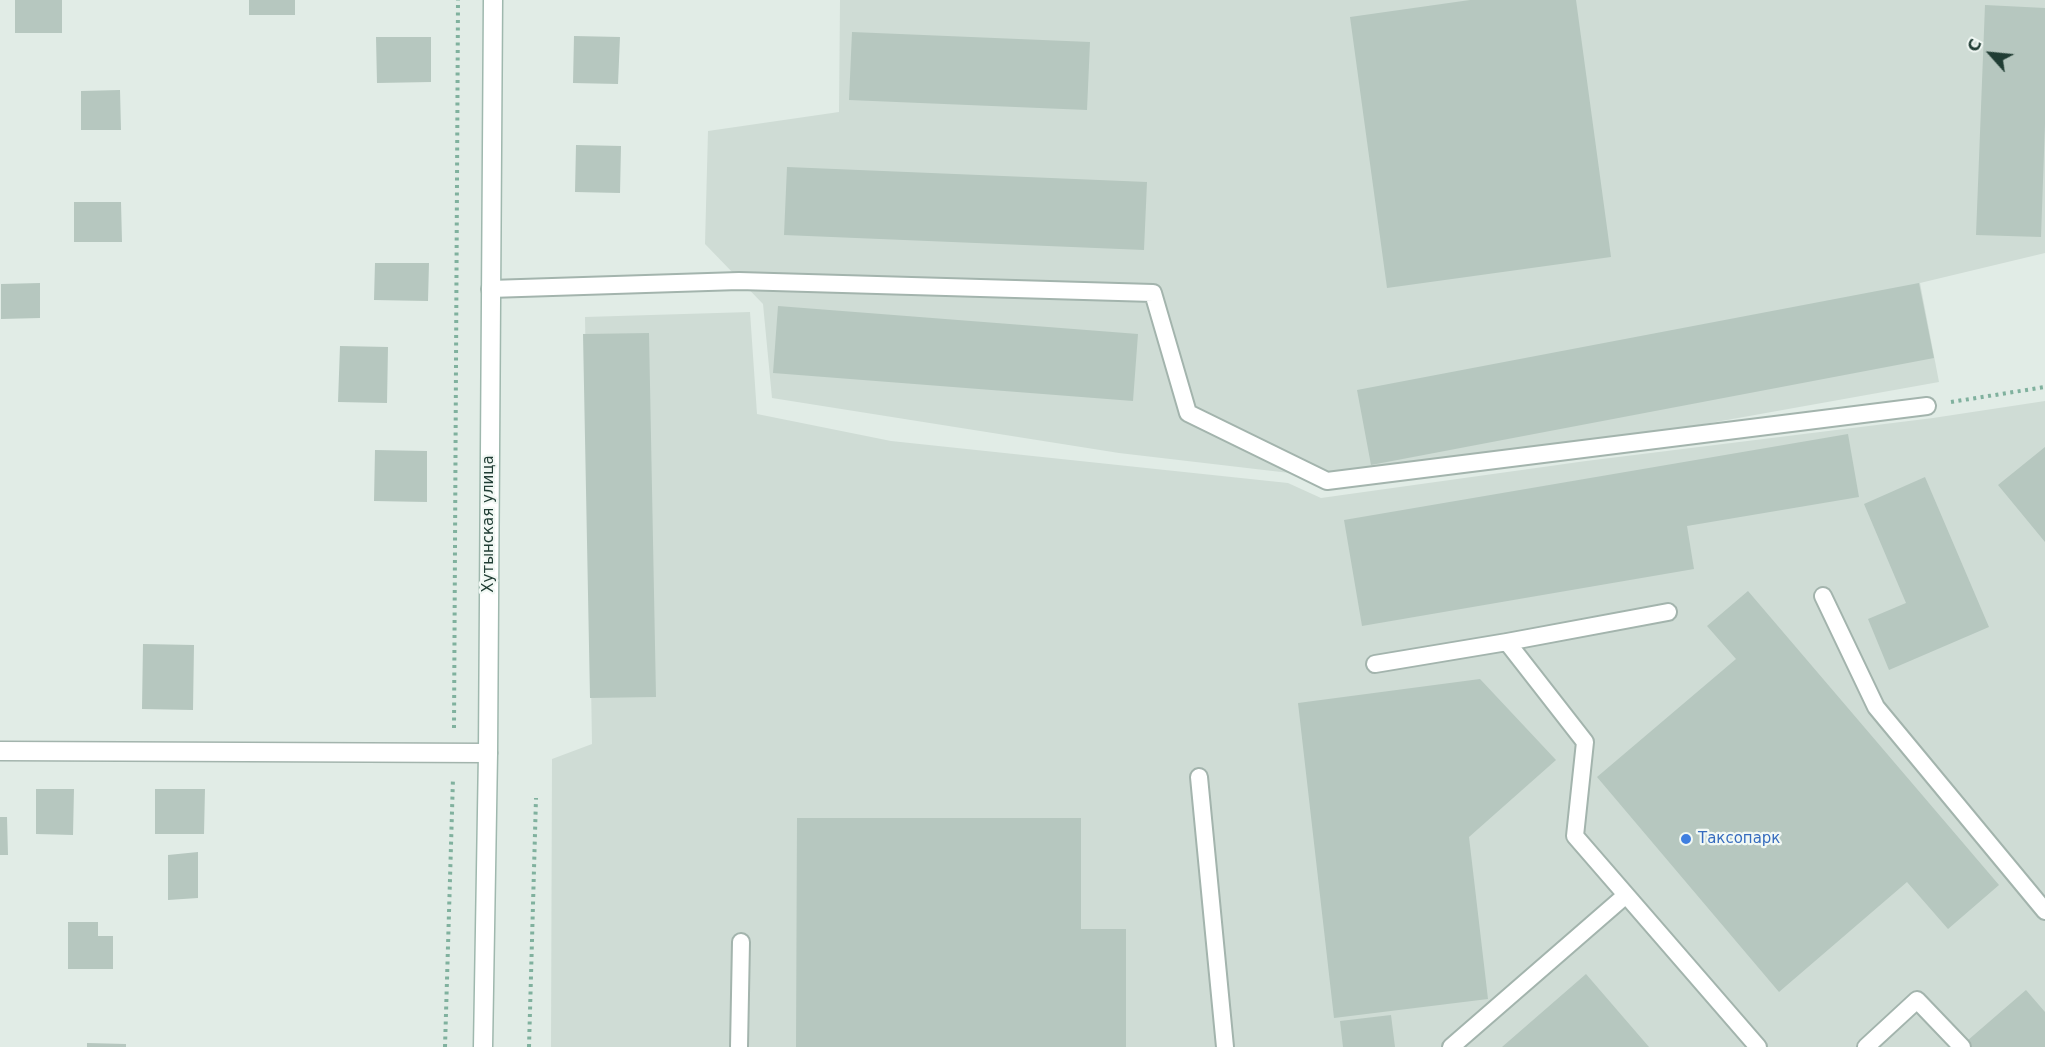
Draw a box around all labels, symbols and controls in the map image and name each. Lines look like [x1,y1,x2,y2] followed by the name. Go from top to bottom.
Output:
[1961,24,2021,84] north arrow
[1963,36,1986,55] text: С
[480,455,498,593] street label: Хутынская улица
[1698,830,1780,848] place label: Таксопарк
[1679,832,1693,846] marker: Таксопарк

